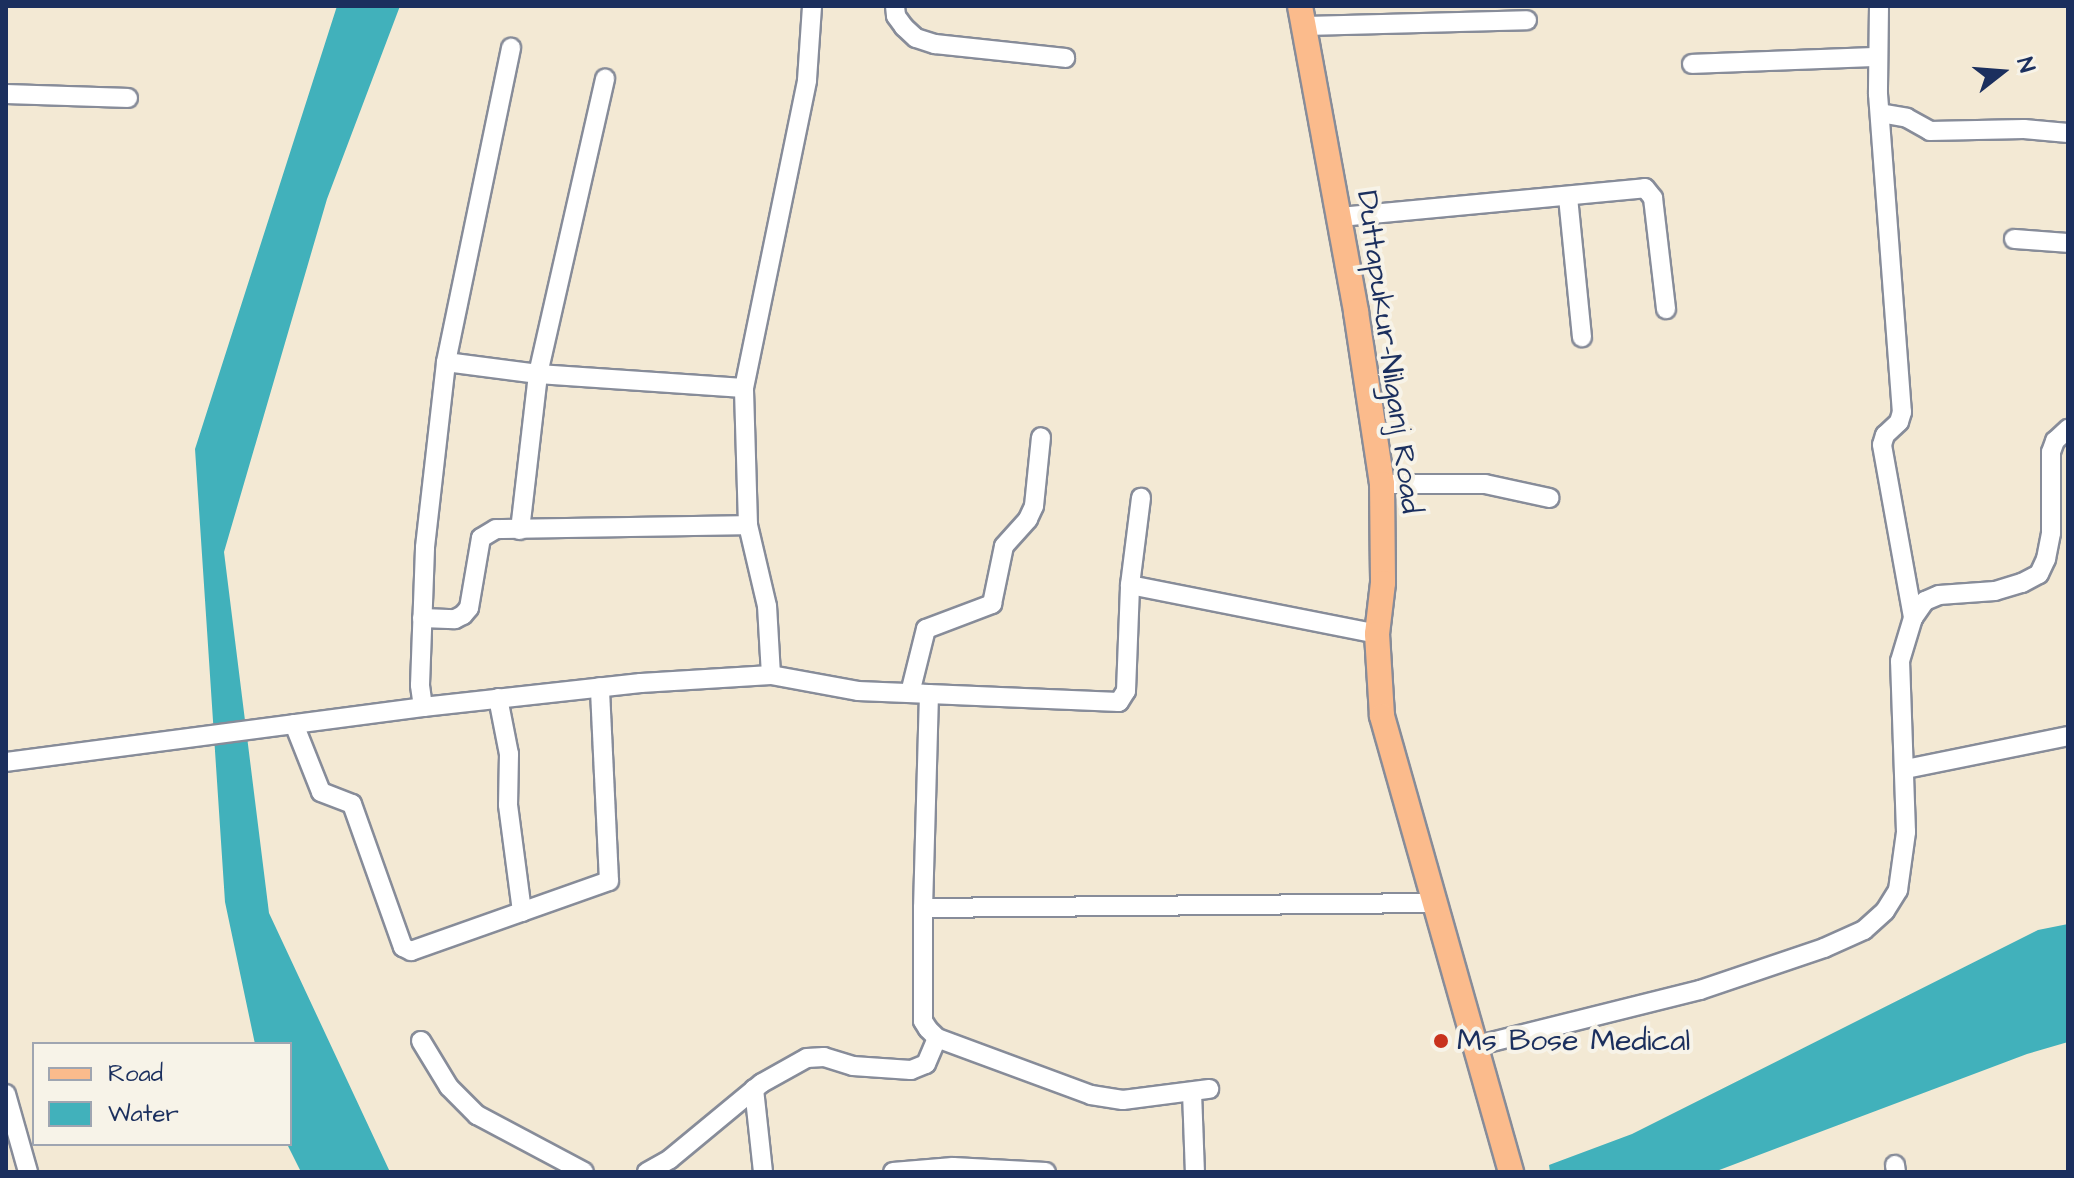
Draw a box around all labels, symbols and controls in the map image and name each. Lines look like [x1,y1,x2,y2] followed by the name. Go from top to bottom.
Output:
[1962,32,2042,112] north arrow
[2009,54,2042,76] text: N
[1349,188,1429,516] street label: Duttapukur-Nilganj Road
[1457,1023,1690,1059] place label: Ms Bose Medical
[1432,1032,1450,1050] marker: Ms Bose Medical
[32,1042,292,1146] legend
[108,1057,163,1091] text: Road
[108,1097,179,1131] text: Water

